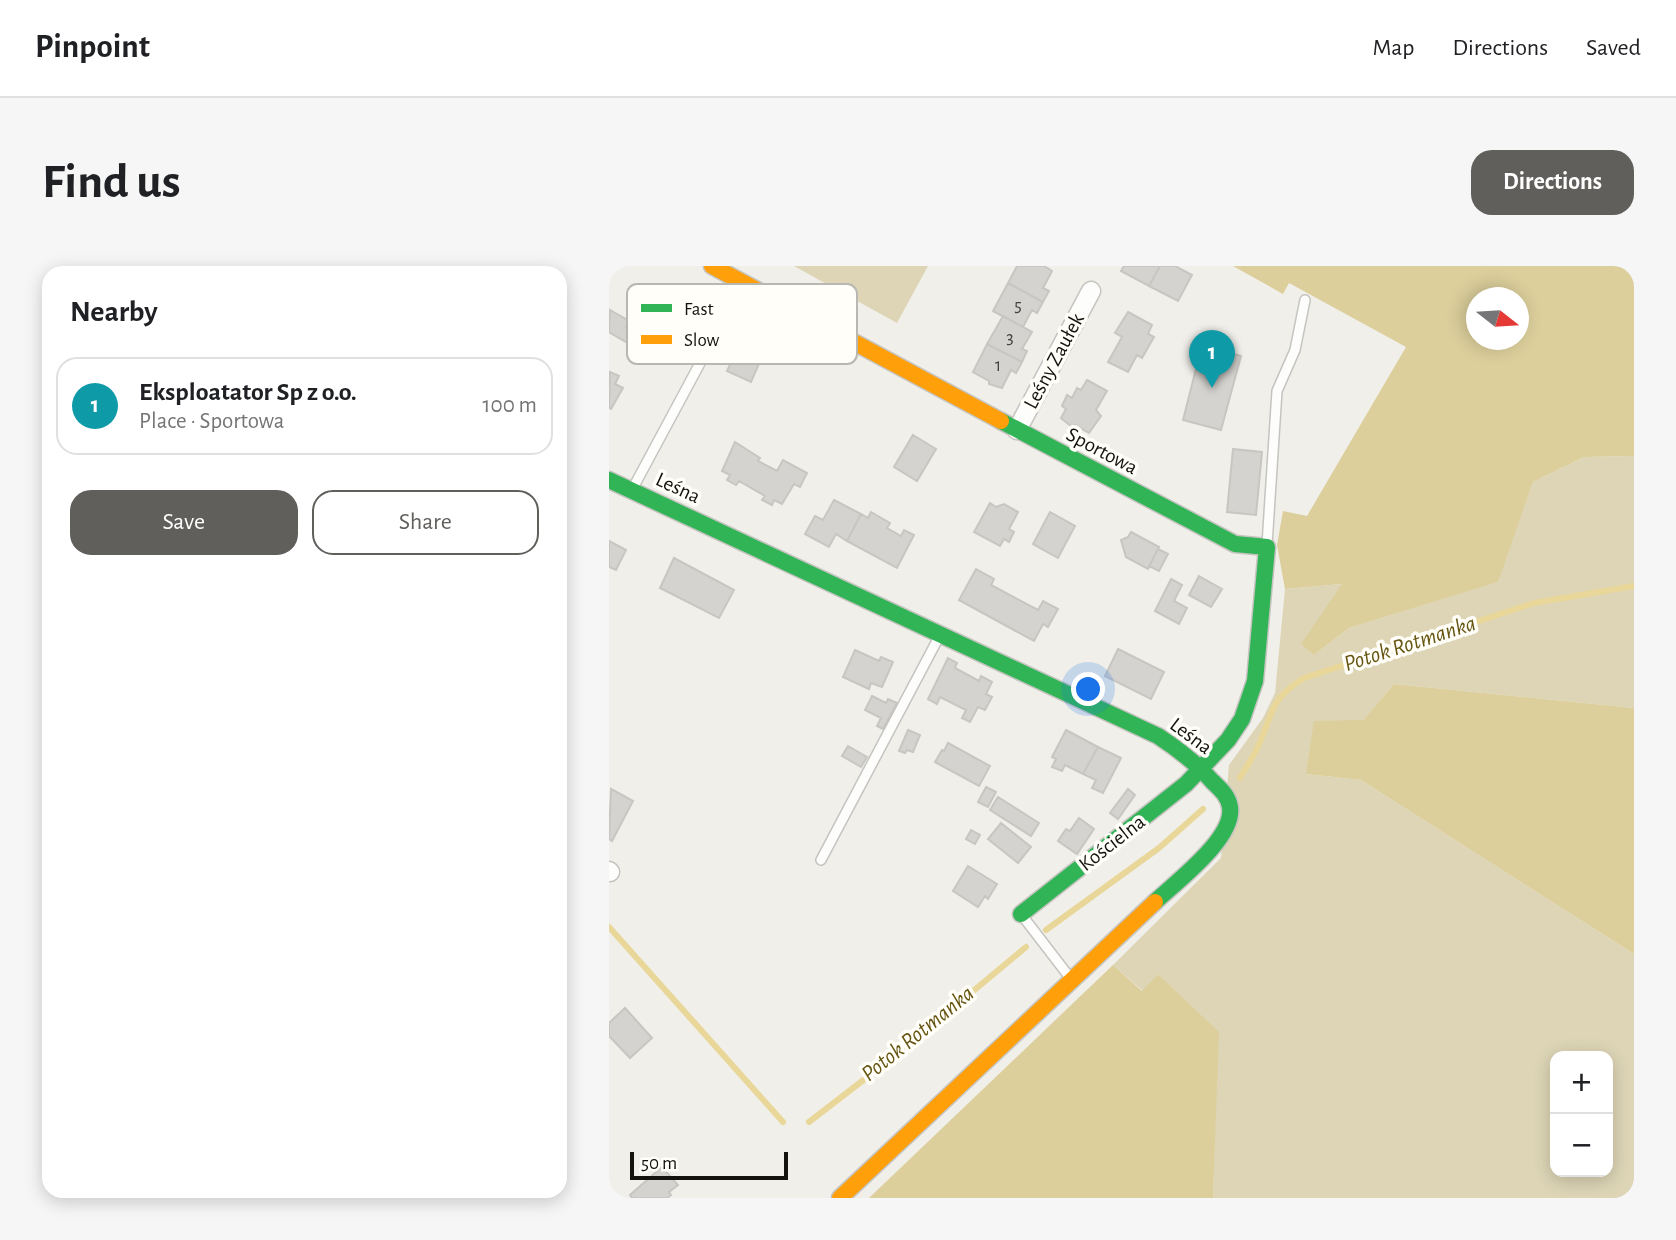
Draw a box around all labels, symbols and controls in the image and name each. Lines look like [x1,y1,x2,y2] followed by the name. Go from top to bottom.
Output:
[35,31,150,64] text: Pinpoint
[1372,36,1414,60] text: Map
[1452,36,1548,60] text: Directions
[1586,36,1641,60] text: Saved
[1471,150,1634,215] button: Directions
[42,158,181,207] text: Find us
[627,284,857,364] legend
[1466,287,1529,350] north arrow
[70,297,158,327] text: Nearby
[1014,297,1022,315] house number: 5
[684,300,714,319] text: Fast
[1020,309,1088,412] street label: Leśny Zaułek
[1006,329,1014,347] house number: 3
[1189,330,1235,388] pin: 1
[684,331,720,350] text: Slow
[995,357,1001,375] house number: 1
[139,379,357,405] text: Eksploatator Sp z o.o.
[91,394,99,417] text: 1
[483,394,537,417] text: 100 m
[139,410,284,433] text: Place · Sportowa
[1063,424,1141,479] street label: Sportowa
[653,469,704,507] street label: Leśna
[70,490,298,555] button: Save
[312,490,539,555] button: Share
[1341,612,1479,676] water label: Potok Rotmanka
[1071,672,1105,706] your location
[1166,714,1216,759] street label: Leśna
[1075,811,1149,875] street label: Kościelna
[858,982,978,1086] water label: Potok Rotmanka
[1550,1051,1613,1177] map controls
[1550,1051,1613,1114] button: +
[1550,1114,1613,1177] button: −
[630,1149,787,1181] scale bar
[641,1154,677,1173] text: 50 m

